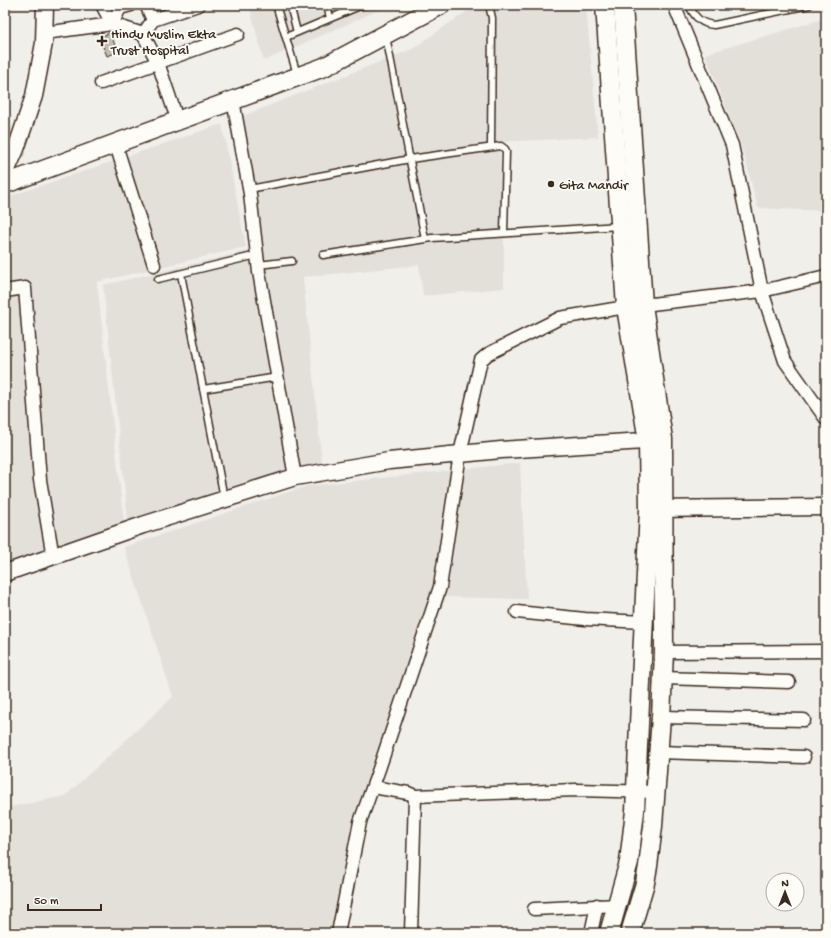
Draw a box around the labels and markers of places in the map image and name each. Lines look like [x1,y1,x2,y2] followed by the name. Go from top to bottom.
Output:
[110,27,217,60] place label: Hindu Muslim Ekta Trust Hospital
[96,35,108,47] marker: Hindu Muslim Ekta Trust Hospital
[559,178,629,195] place label: Gita Mandir
[546,179,556,189] marker: Gita Mandir

